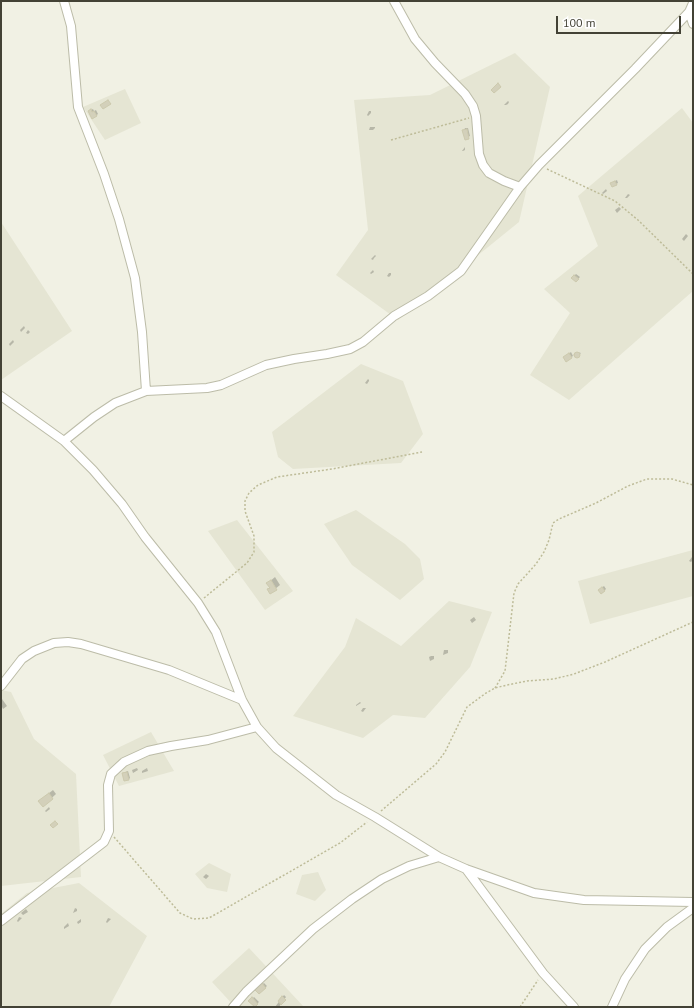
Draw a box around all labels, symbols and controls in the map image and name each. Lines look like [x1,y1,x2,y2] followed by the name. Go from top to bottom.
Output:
[558,8,683,34] scale bar
[563,15,596,30] text: 100 m

